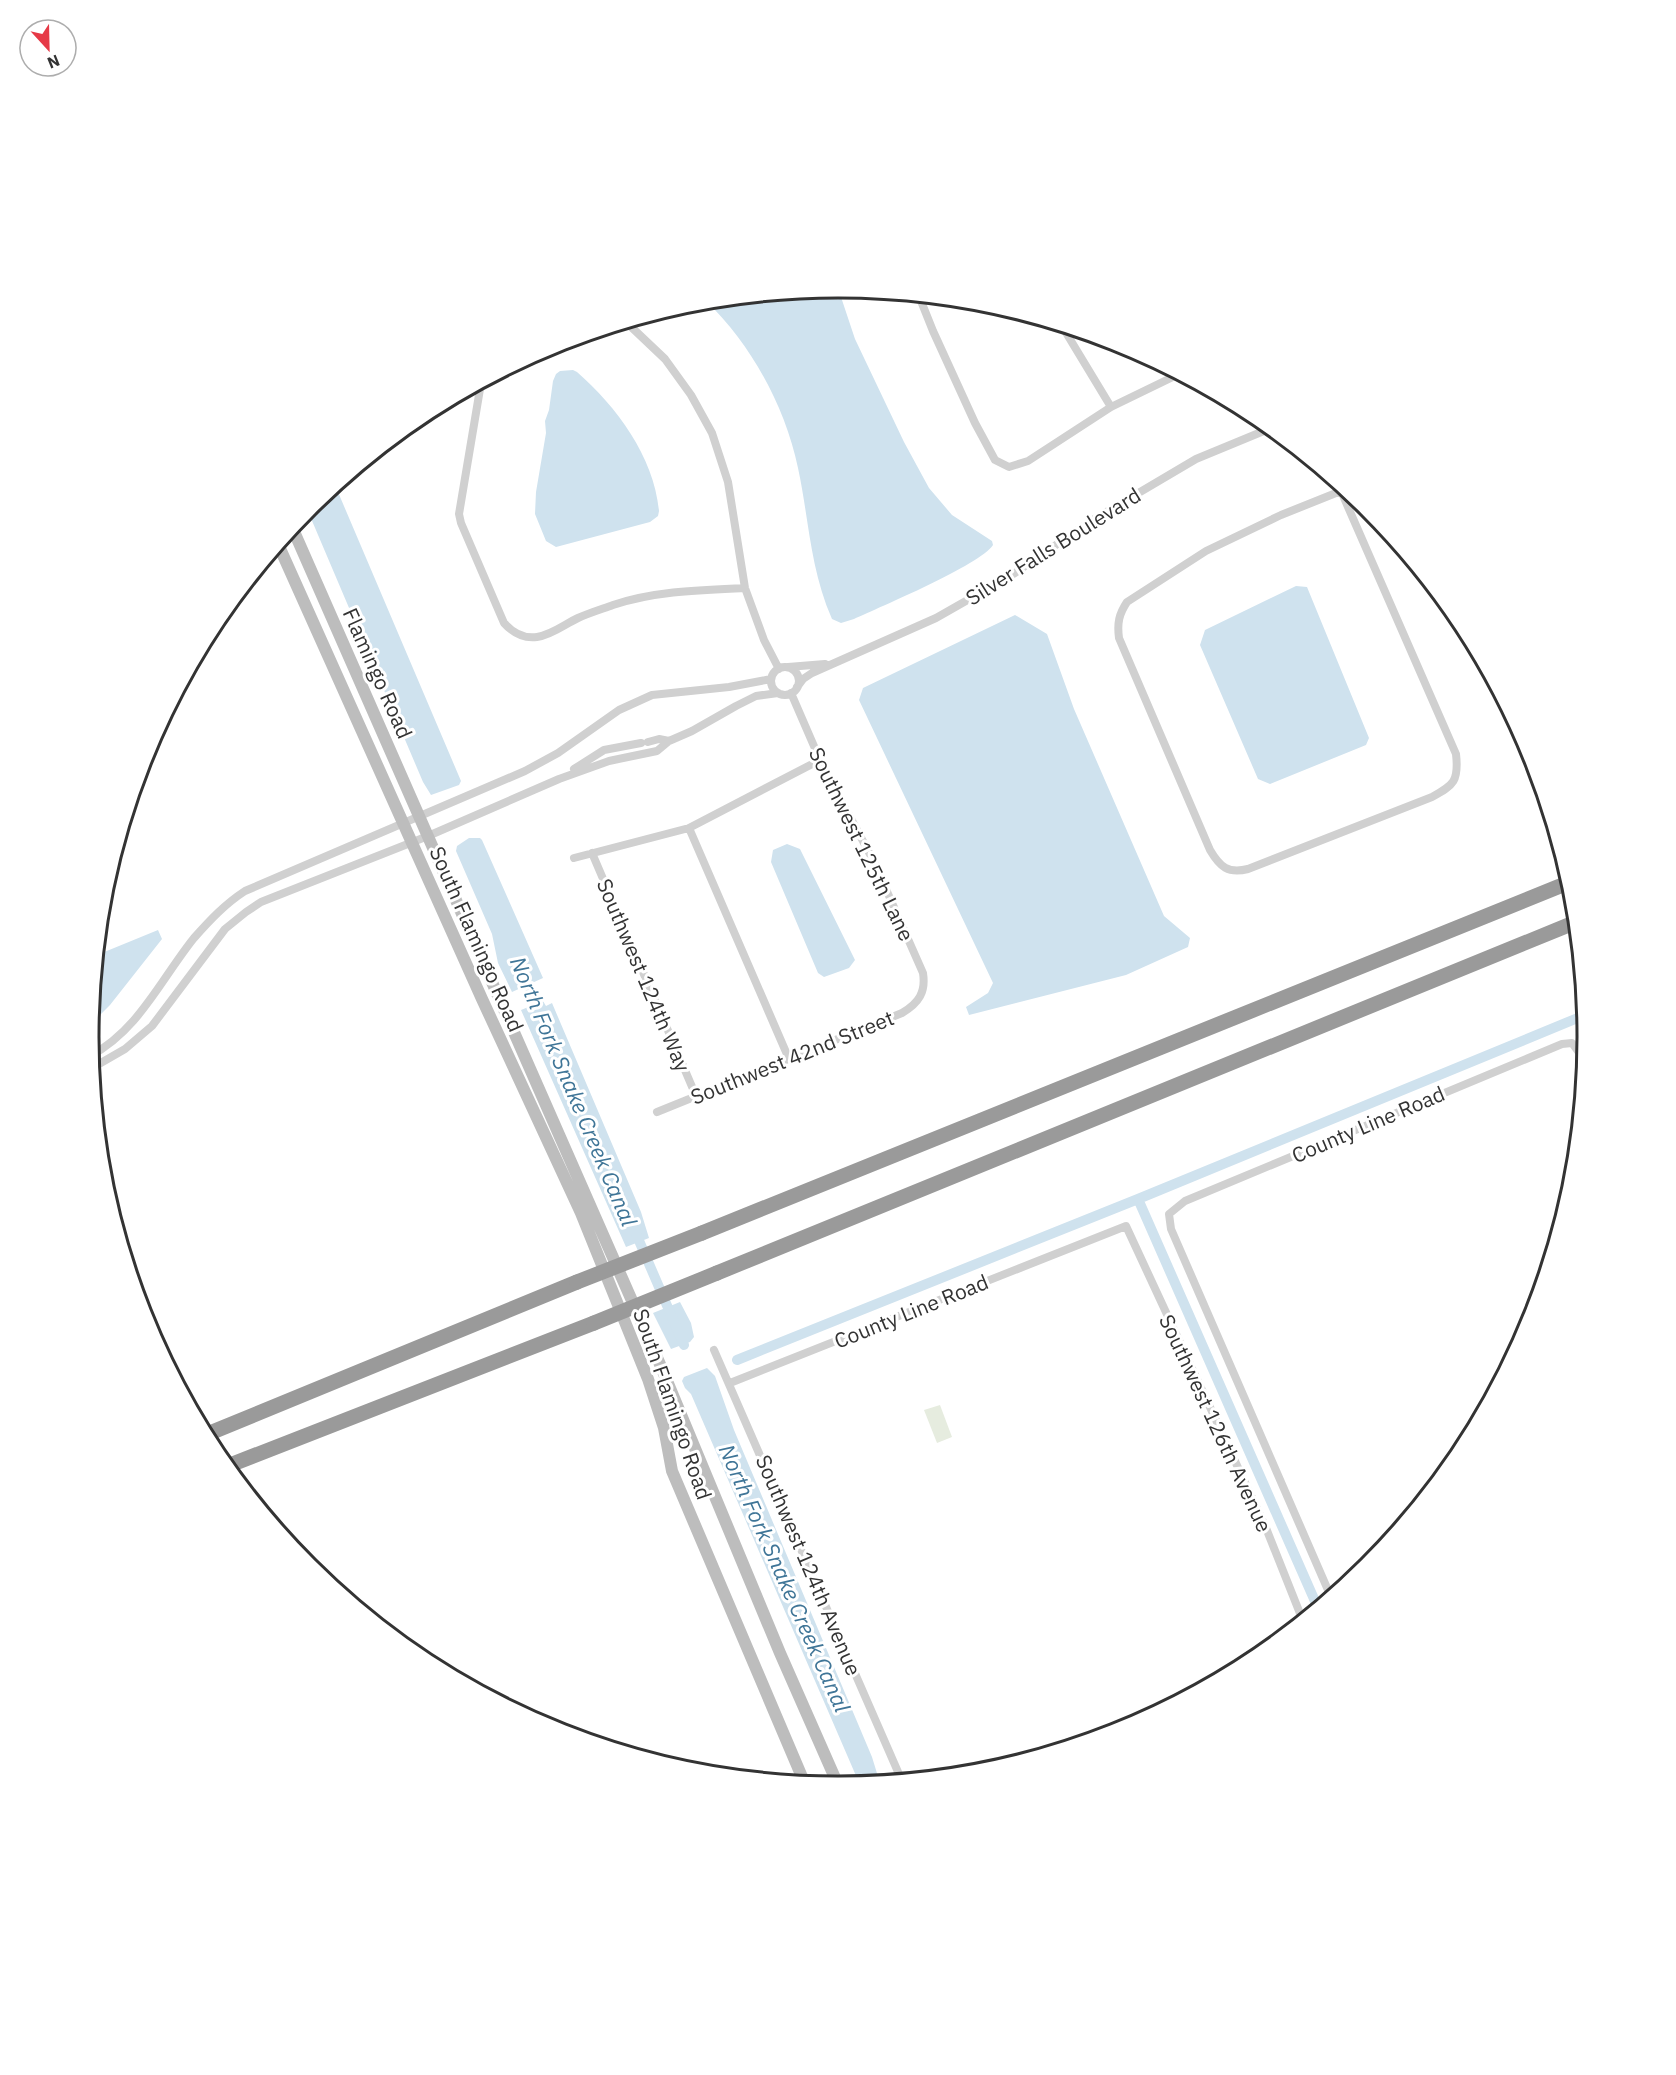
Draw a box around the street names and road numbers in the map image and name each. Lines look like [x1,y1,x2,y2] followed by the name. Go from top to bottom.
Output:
[960,481,1146,611] street label: Silver Falls Boulevard
[337,603,419,743] street label: Flamingo Road
[803,742,921,946] street label: Southwest 125th Lane
[423,842,531,1036] street label: South Flamingo Road
[591,874,698,1076] street label: Southwest 124th Way
[686,1003,898,1111] street label: Southwest 42nd Street
[1287,1079,1449,1169] street label: County Line Road
[830,1267,992,1355] street label: County Line Road
[627,1305,719,1503] street label: South Flamingo Road
[1153,1310,1279,1536] street label: Southwest 126th Avenue
[750,1450,868,1680] street label: Southwest 124th Avenue

